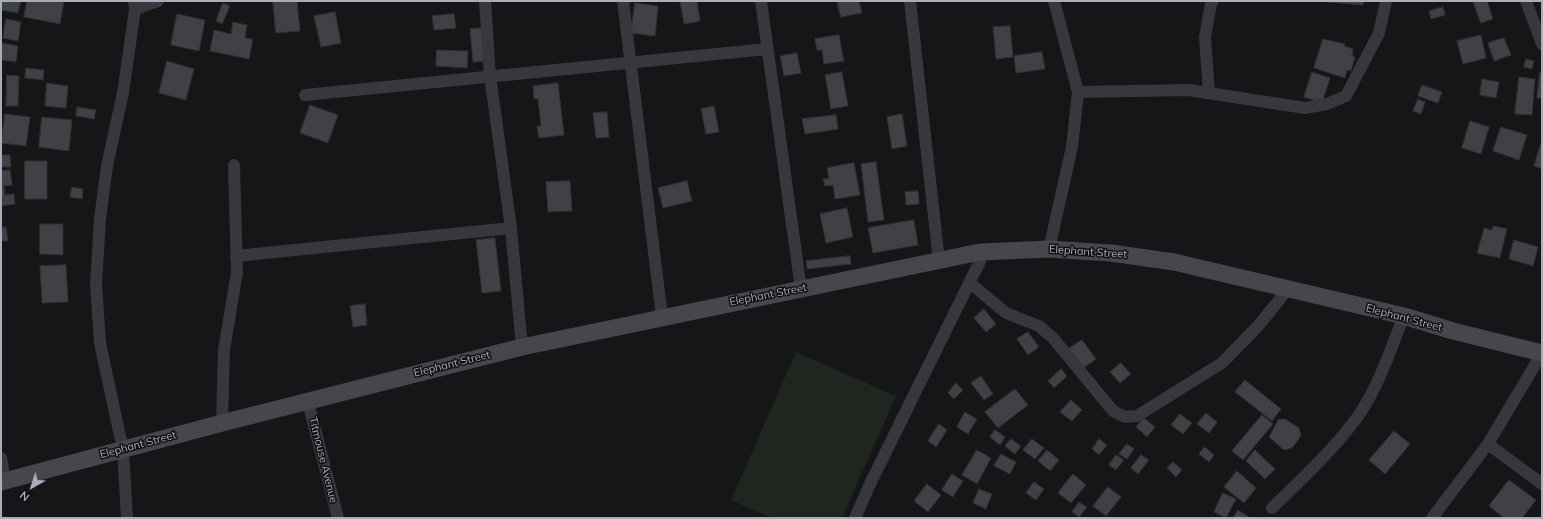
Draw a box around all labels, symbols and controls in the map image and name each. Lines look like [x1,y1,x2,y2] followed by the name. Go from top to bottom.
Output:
[1048,243,1128,261] street label: Elephant Street
[728,281,808,309] street label: Elephant Street
[1364,301,1444,335] street label: Elephant Street
[412,348,492,380] street label: Elephant Street
[306,416,340,504] street label: Titmouse Avenue
[98,428,178,462] street label: Elephant Street
[12,467,52,507] north arrow
[17,488,32,504] text: N

